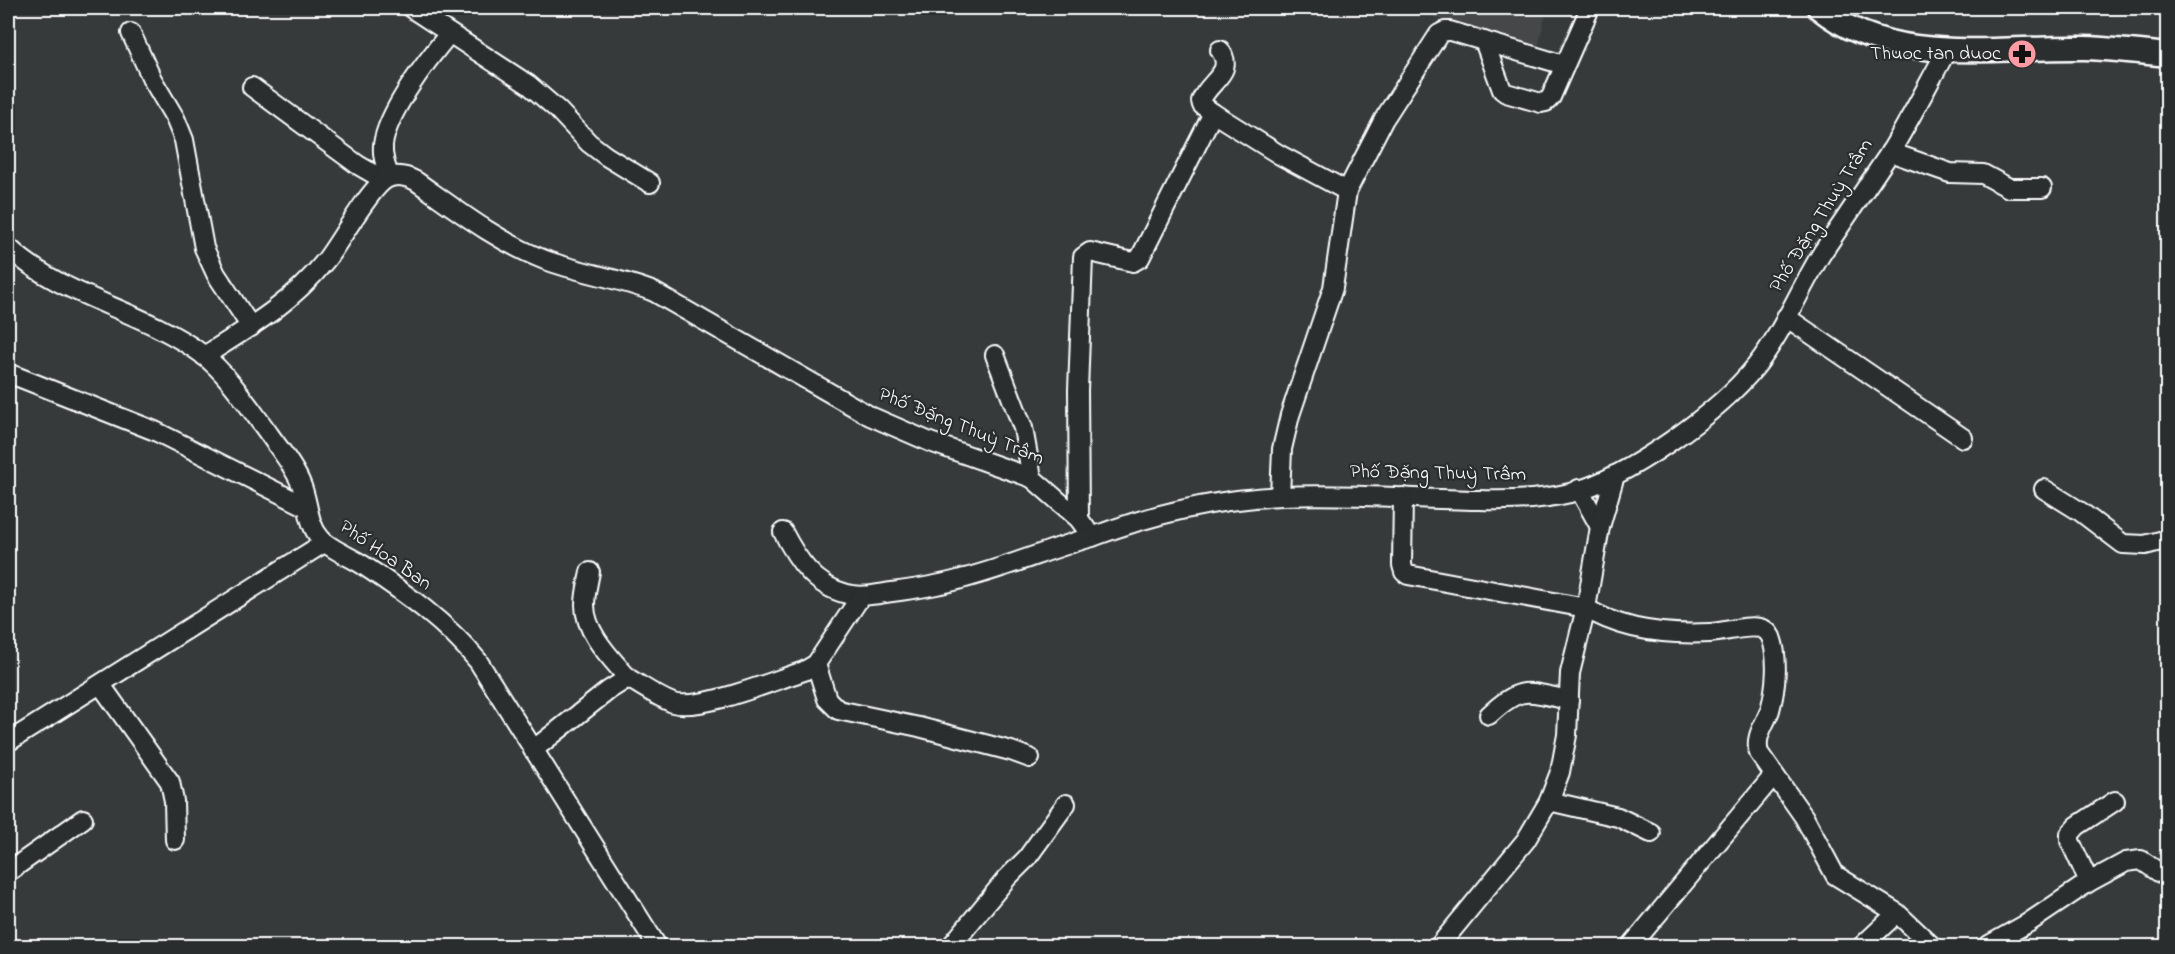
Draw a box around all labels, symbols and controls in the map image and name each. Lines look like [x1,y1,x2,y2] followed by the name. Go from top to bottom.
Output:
[2006,38,2038,70] pharmacy icon: Thuoc tan duoc
[1870,40,2001,69] place label: Thuoc tan duoc
[1763,134,1882,299] street label: Phố Đặng Thuỳ Trâm
[873,381,1048,474] street label: Phố Đặng Thuỳ Trâm
[1350,458,1526,491] street label: Phố Đặng Thuỳ Trâm
[333,513,437,599] street label: Phố Hoa Ban

